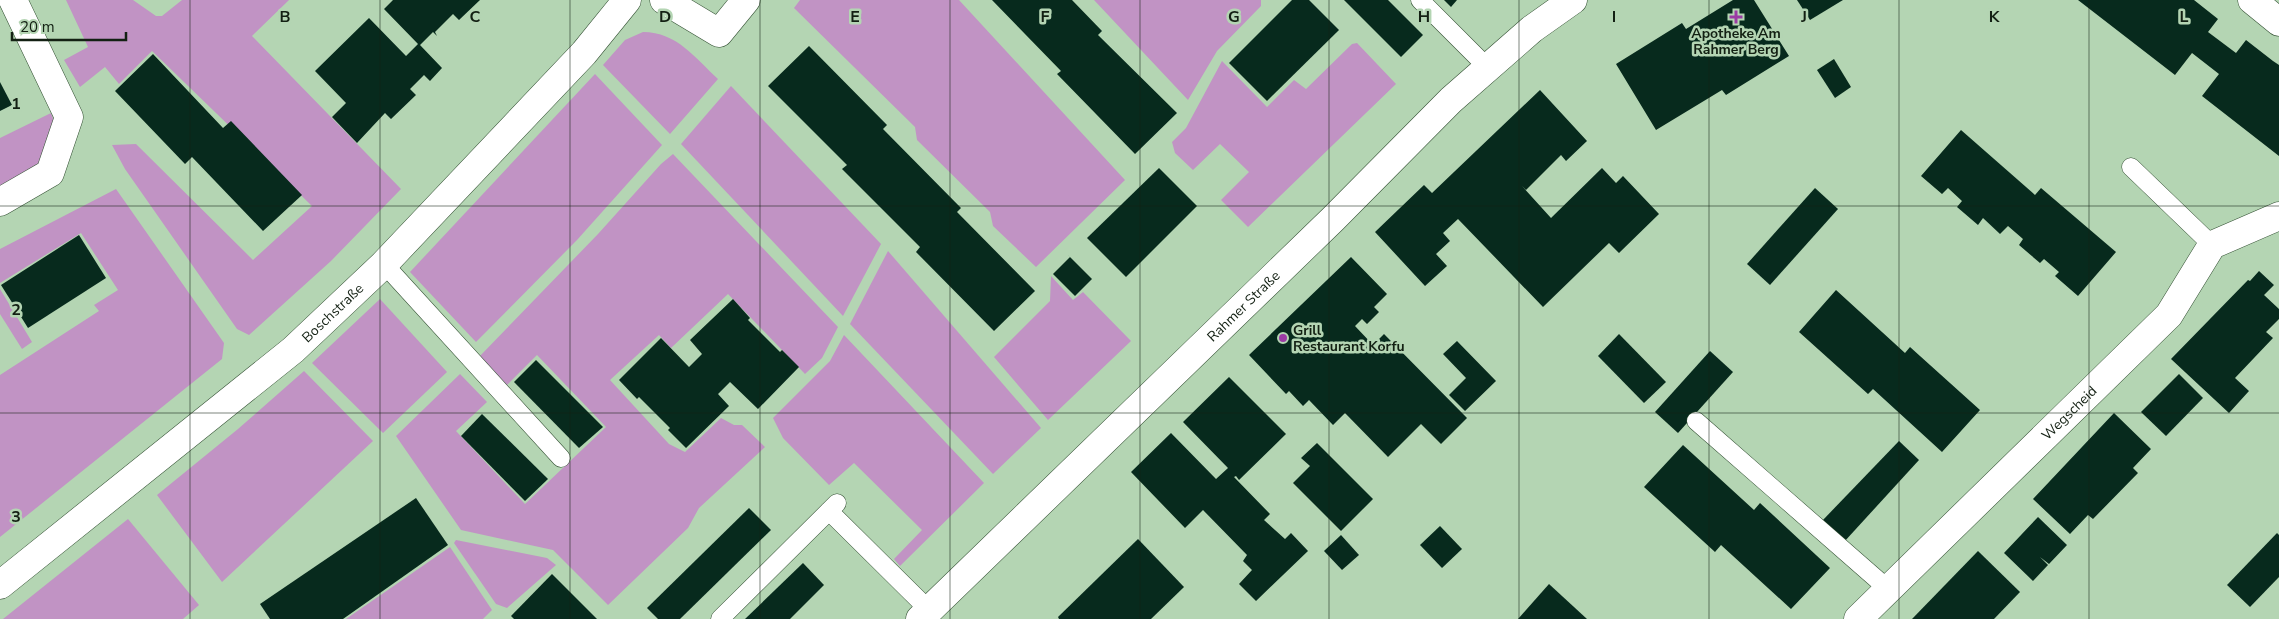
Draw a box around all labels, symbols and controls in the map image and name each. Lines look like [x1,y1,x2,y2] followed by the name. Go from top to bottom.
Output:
[279,6,291,28] text: B
[470,6,481,28] text: C
[659,6,671,28] text: D
[850,6,860,28] text: E
[1041,6,1050,28] text: F
[1228,6,1240,28] text: G
[1418,6,1430,28] text: H
[1612,6,1616,28] text: I
[1800,6,1807,28] text: J
[1989,6,2001,28] text: K
[2180,6,2189,28] text: L
[12,10,126,42] scale bar
[1730,11,1742,23] marker: Apotheke Am Rahmer Berg
[20,17,55,37] text: 20 m
[1691,24,1781,59] place label: Apotheke Am Rahmer Berg
[11,93,21,115] text: 1
[1203,266,1284,346] street label: Rahmer Straße
[297,279,368,346] street label: Boschstraße
[11,299,21,321] text: 2
[1293,321,1405,356] place label: Grill Restaurant Korfu
[1277,332,1289,344] marker: Grill Restaurant Korfu
[2037,381,2101,444] street label: Wegscheid
[11,506,21,528] text: 3

